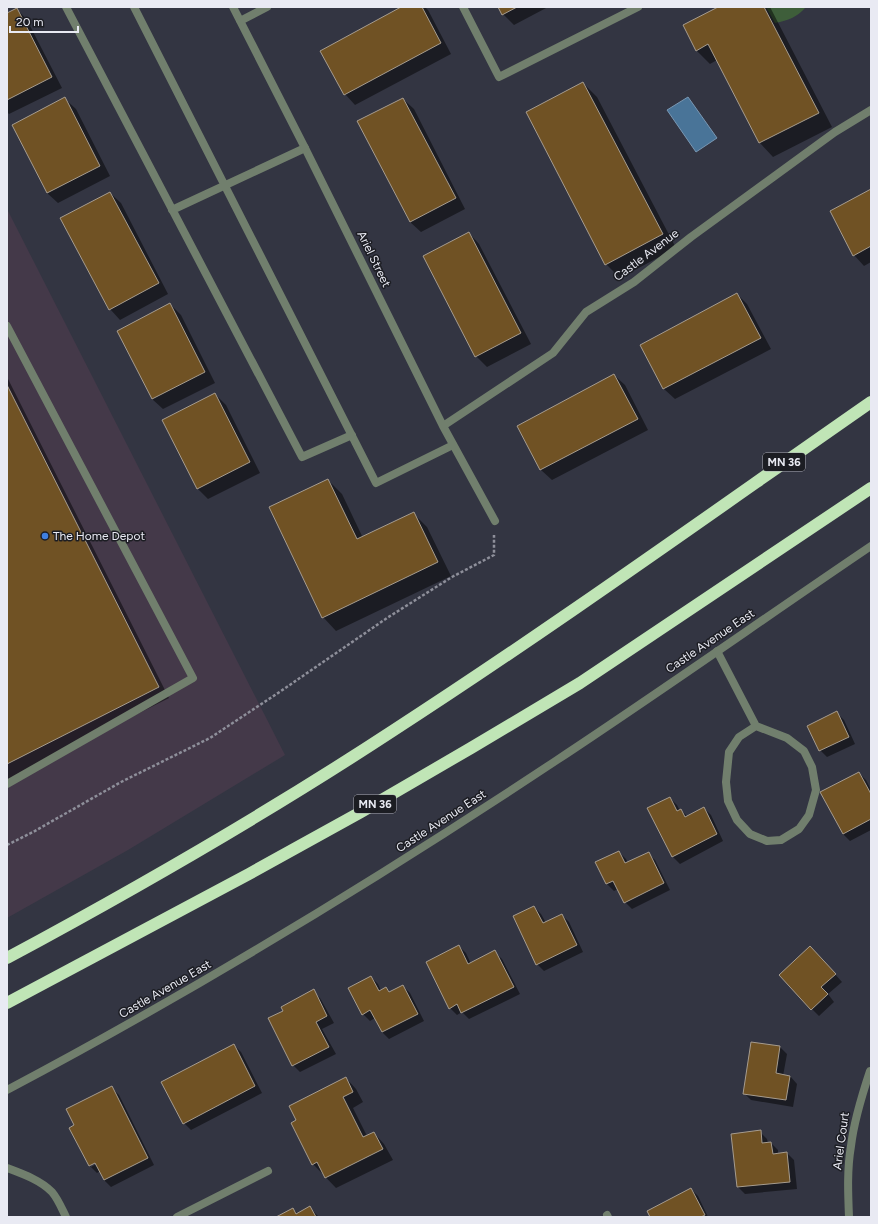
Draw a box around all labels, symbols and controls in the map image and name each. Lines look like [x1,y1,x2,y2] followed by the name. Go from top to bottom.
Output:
[10,8,78,34] scale bar
[16,15,44,29] text: 20 m
[611,226,682,284] street label: Castle Avenue
[354,229,394,290] street label: Ariel Street
[763,453,805,471] road number: MN 36
[53,529,145,543] place label: The Home Depot
[40,531,50,541] marker: The Home Depot
[663,606,757,676] street label: Castle Avenue East
[394,787,489,855] street label: Castle Avenue East
[354,795,396,813] road number: MN 36
[116,957,214,1021] street label: Castle Avenue East
[830,1111,852,1171] street label: Ariel Court

